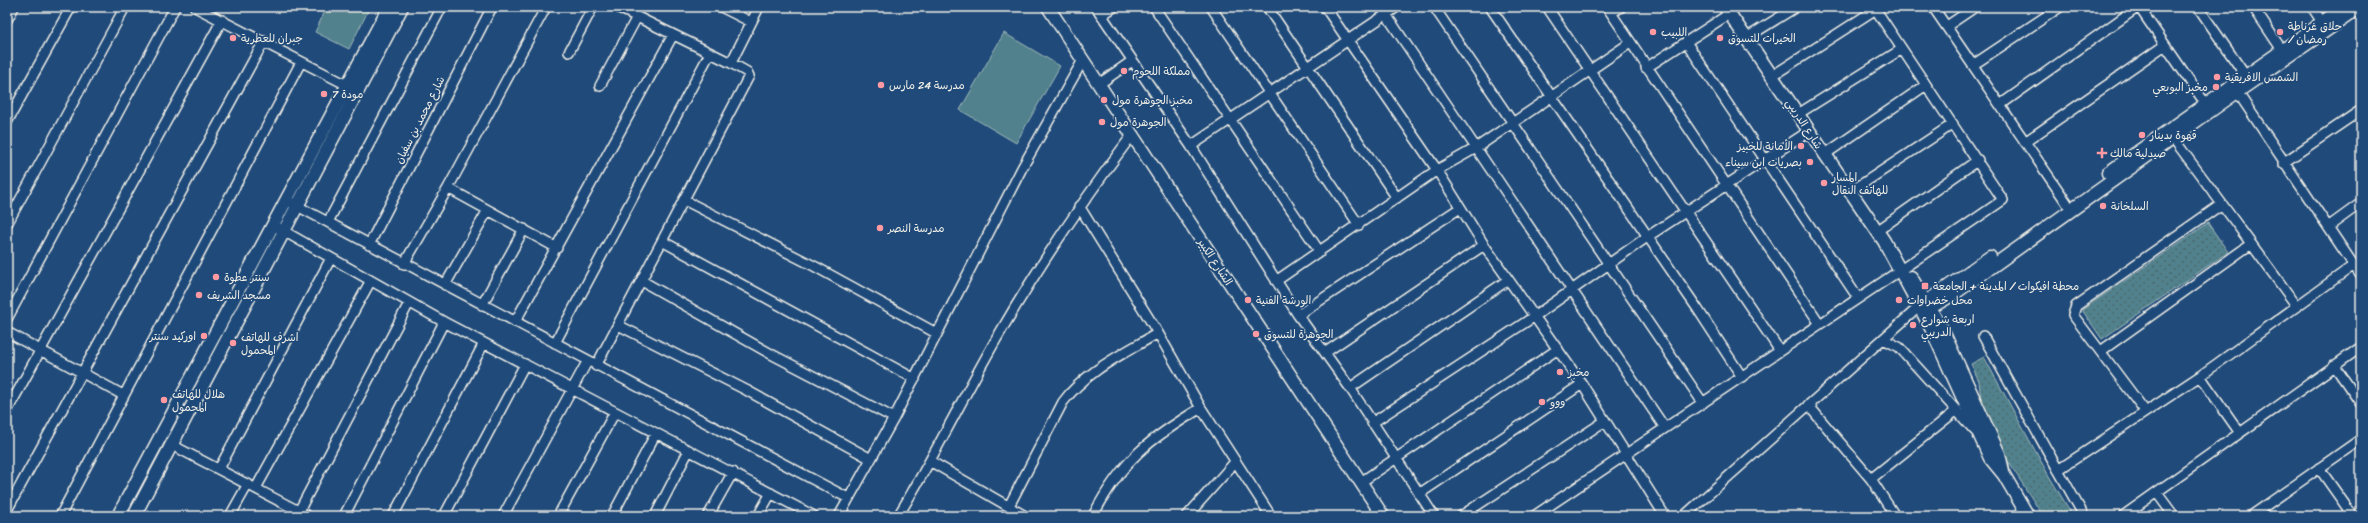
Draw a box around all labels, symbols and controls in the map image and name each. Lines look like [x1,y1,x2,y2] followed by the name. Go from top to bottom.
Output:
[2288,17,2342,49] place label: حلاق غرناطة / رمضان
[1661,23,1687,42] place label: اللبيب
[1648,27,1658,37] marker: اللبيب
[2275,27,2285,37] marker: حلاق غرناطة / رمضان
[241,29,303,48] place label: جبران للعطرية
[1728,29,1796,48] place label: الخيرات للتسوق
[228,33,238,43] marker: جبران للعطرية
[1715,33,1725,43] marker: الخيرات للتسوق
[1132,62,1190,81] place label: مملكة اللحوم
[1119,66,1129,76] marker: مملكة اللحوم
[2225,68,2298,87] place label: الشمس الافريقية
[2212,72,2222,82] marker: الشمس الافريقية
[390,73,450,167] street label: شارع محمد بن سفيان
[889,76,965,95] place label: مدرسة 24 مارس
[2152,78,2208,98] place label: مخبز البوبعي
[876,80,886,90] marker: مدرسة 24 مارس
[2211,82,2221,92] marker: مخبز البوبعي
[332,85,363,104] place label: مودة 7
[319,89,329,99] marker: مودة 7
[1112,91,1193,110] place label: مخبز الجوهرة مول
[1099,95,1109,105] marker: مخبز الجوهرة مول
[1780,95,1828,154] street label: شارع الدريبي
[1110,113,1166,132] place label: الجوهرة مول
[1097,117,1107,127] marker: الجوهرة مول
[2149,126,2197,145] place label: قهوة بدينار
[2137,130,2147,140] marker: قهوة بدينار
[1736,137,1793,156] place label: الأمانة للخبيز
[1796,141,1806,151] marker: الأمانة للخبيز
[2110,144,2166,163] place label: صيدلية مالك
[2097,148,2107,158] marker: صيدلية مالك
[1725,153,1802,172] place label: بصريات ابن سيناء
[1805,157,1815,167] marker: بصريات ابن سيناء
[1831,168,1888,200] place label: المسار للهاتف النقال
[1819,178,1829,188] marker: المسار للهاتف النقال
[2111,197,2149,216] place label: السلخانة
[2098,201,2108,211] marker: السلخانة
[887,219,944,238] place label: مدرسة النصر
[875,223,885,233] marker: مدرسة النصر
[1192,234,1238,290] street label: الشارع الكبير
[224,268,270,287] place label: سنتر عطوة
[211,272,221,282] marker: سنتر عطوة
[1933,277,2079,296] place label: محطة افيكوات / المدينة + الجامعة
[1920,281,1930,291] marker: محطة افيكوات / المدينة + الجامعة
[207,286,271,305] place label: مسجد الشريف
[194,290,204,300] marker: مسجد الشريف
[1256,291,1311,310] place label: الورشة الفنية
[1907,291,1973,310] place label: محل خضراوات
[1243,295,1253,305] marker: الورشة الفنية
[1894,295,1904,305] marker: محل خضراوات
[1921,310,1974,343] place label: اربعة شوارع الدريبي
[1908,320,1918,330] marker: اربعة شوارع الدريبي
[1264,325,1333,344] place label: الجوهرة للتسوق
[149,327,196,346] place label: اوركيد سنتر
[241,328,298,360] place label: اشرف للهاتف المحمول
[1251,329,1261,339] marker: الجوهرة للتسوق
[199,331,209,341] marker: اوركيد سنتر
[228,338,238,348] marker: اشرف للهاتف المحمول
[1567,363,1590,382] place label: مخبز
[1555,367,1565,377] marker: مخبز
[172,385,225,417] place label: هلال للهاتف المحمول
[1549,393,1565,412] place label: ووو
[159,395,169,405] marker: هلال للهاتف المحمول
[1537,397,1547,407] marker: ووو

